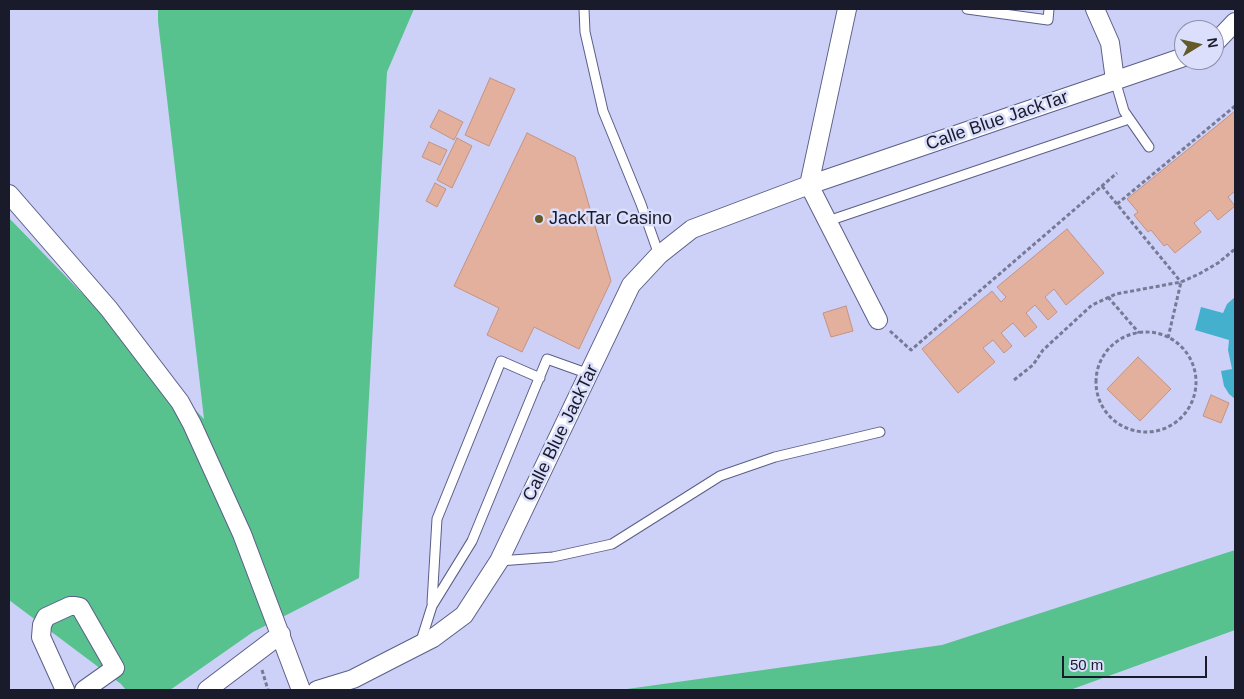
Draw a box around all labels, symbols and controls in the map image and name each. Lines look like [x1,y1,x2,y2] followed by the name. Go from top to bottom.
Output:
[1174,20,1224,70] north arrow
[1204,37,1222,49] text: N
[923,87,1071,155] street label: Calle Blue JackTar
[549,208,672,230] place label: JackTar Casino
[533,213,545,225] marker: JackTar Casino
[519,361,603,505] street label: Calle Blue JackTar
[1064,646,1209,678] scale bar
[1070,656,1103,673] text: 50 m

